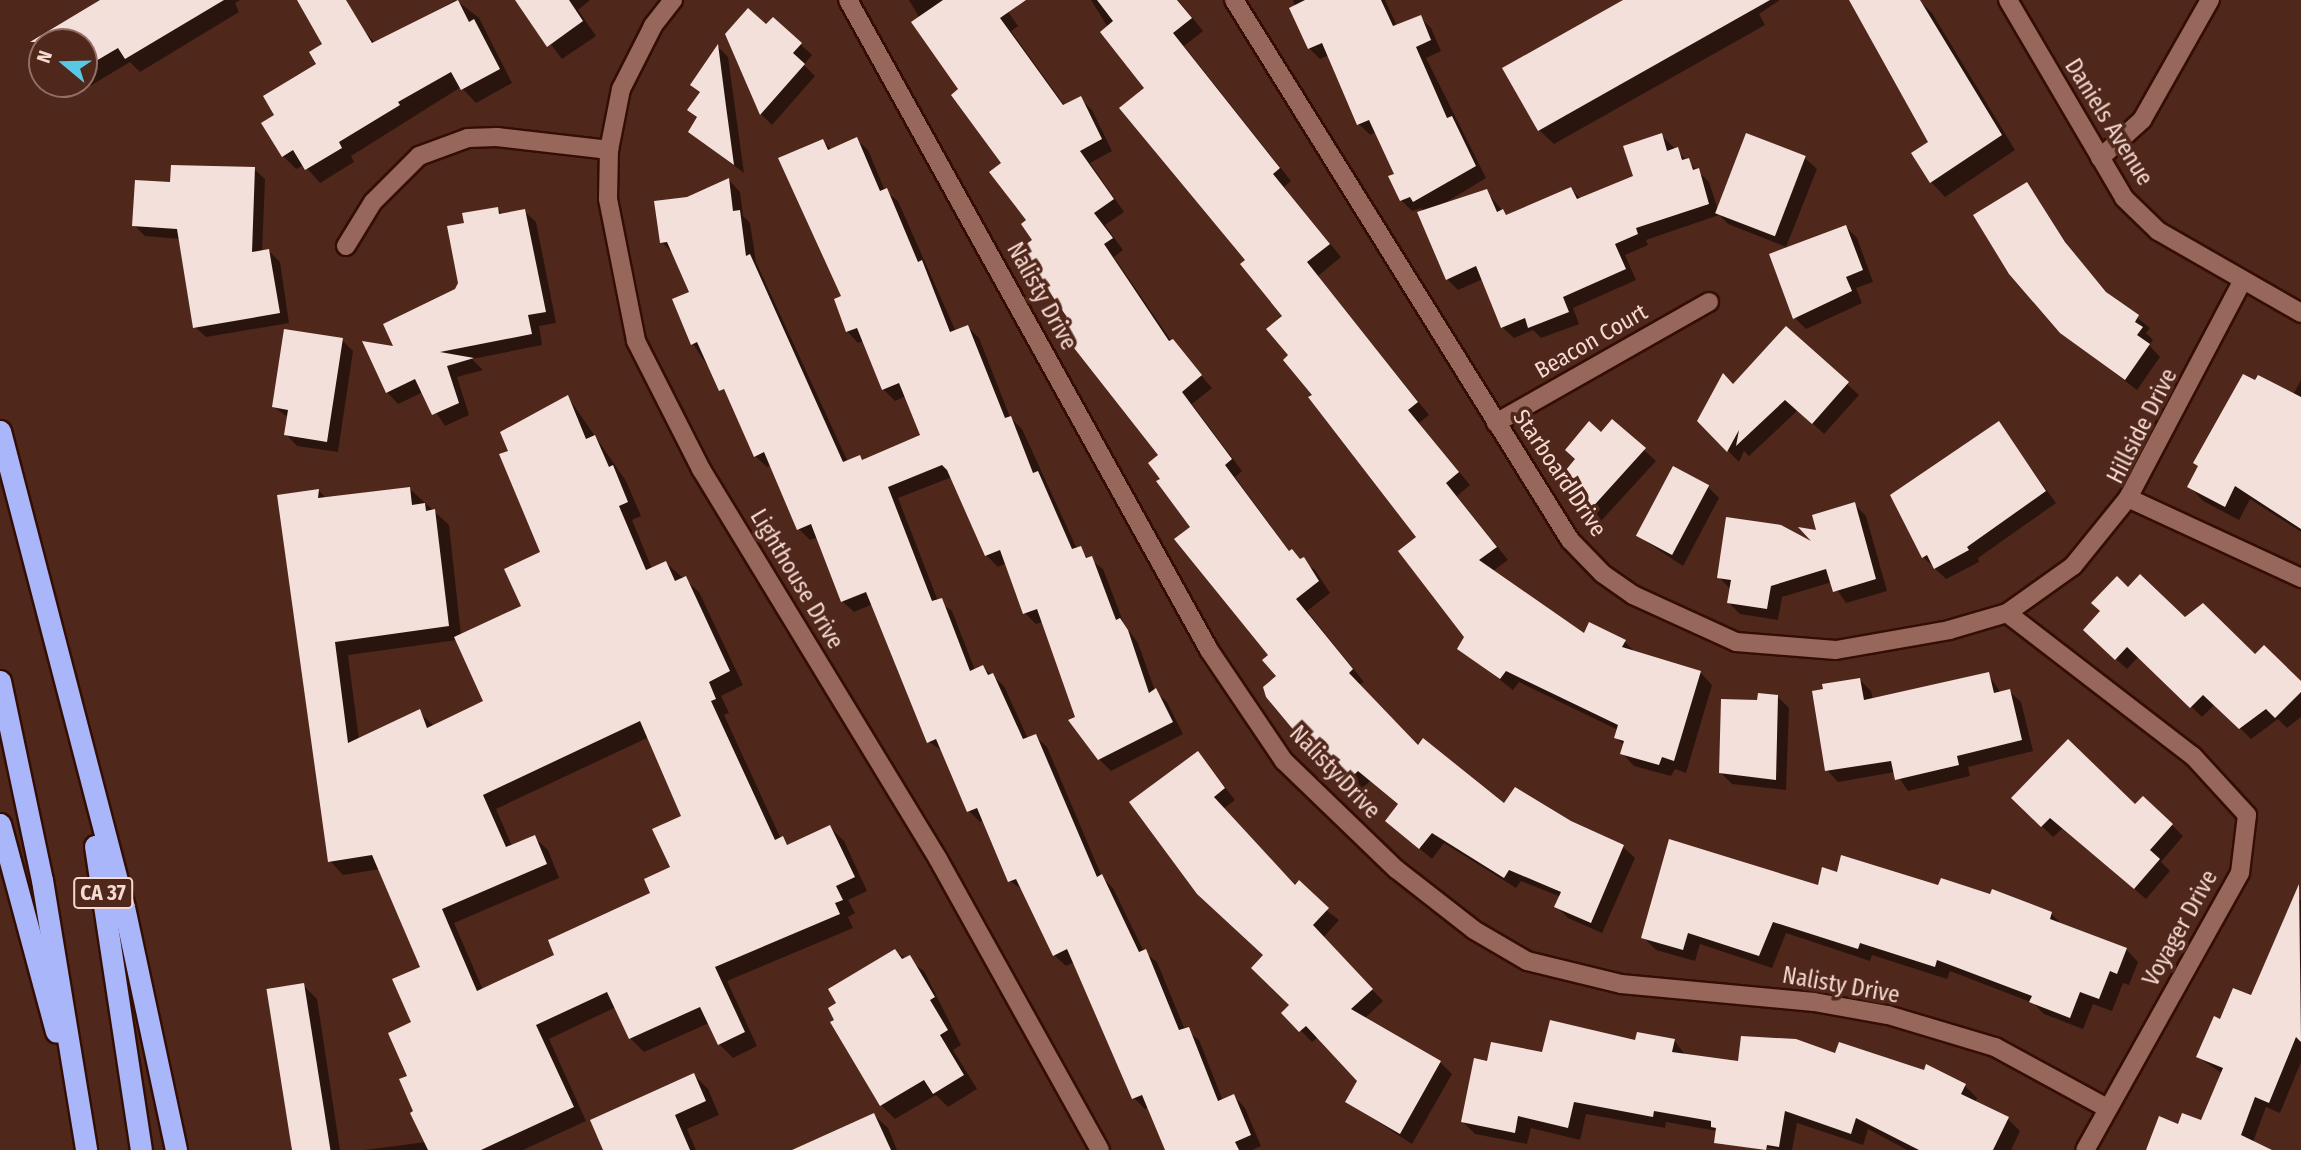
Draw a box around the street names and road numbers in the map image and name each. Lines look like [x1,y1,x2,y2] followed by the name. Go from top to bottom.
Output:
[2059,54,2159,190] street label: Daniels Avenue
[1001,237,1083,355] street label: Nalisty Drive
[1530,298,1652,384] street label: Beacon Court
[2101,364,2183,488] street label: Hillside Drive
[1507,404,1613,542] street label: Starboard Drive
[744,504,850,654] street label: Lighthouse Drive
[1284,720,1386,824] street label: Nalisty Drive
[2137,865,2223,991] street label: Voyager Drive
[72,876,134,910] road number: CA 37
[1780,961,1902,1009] street label: Nalisty Drive

